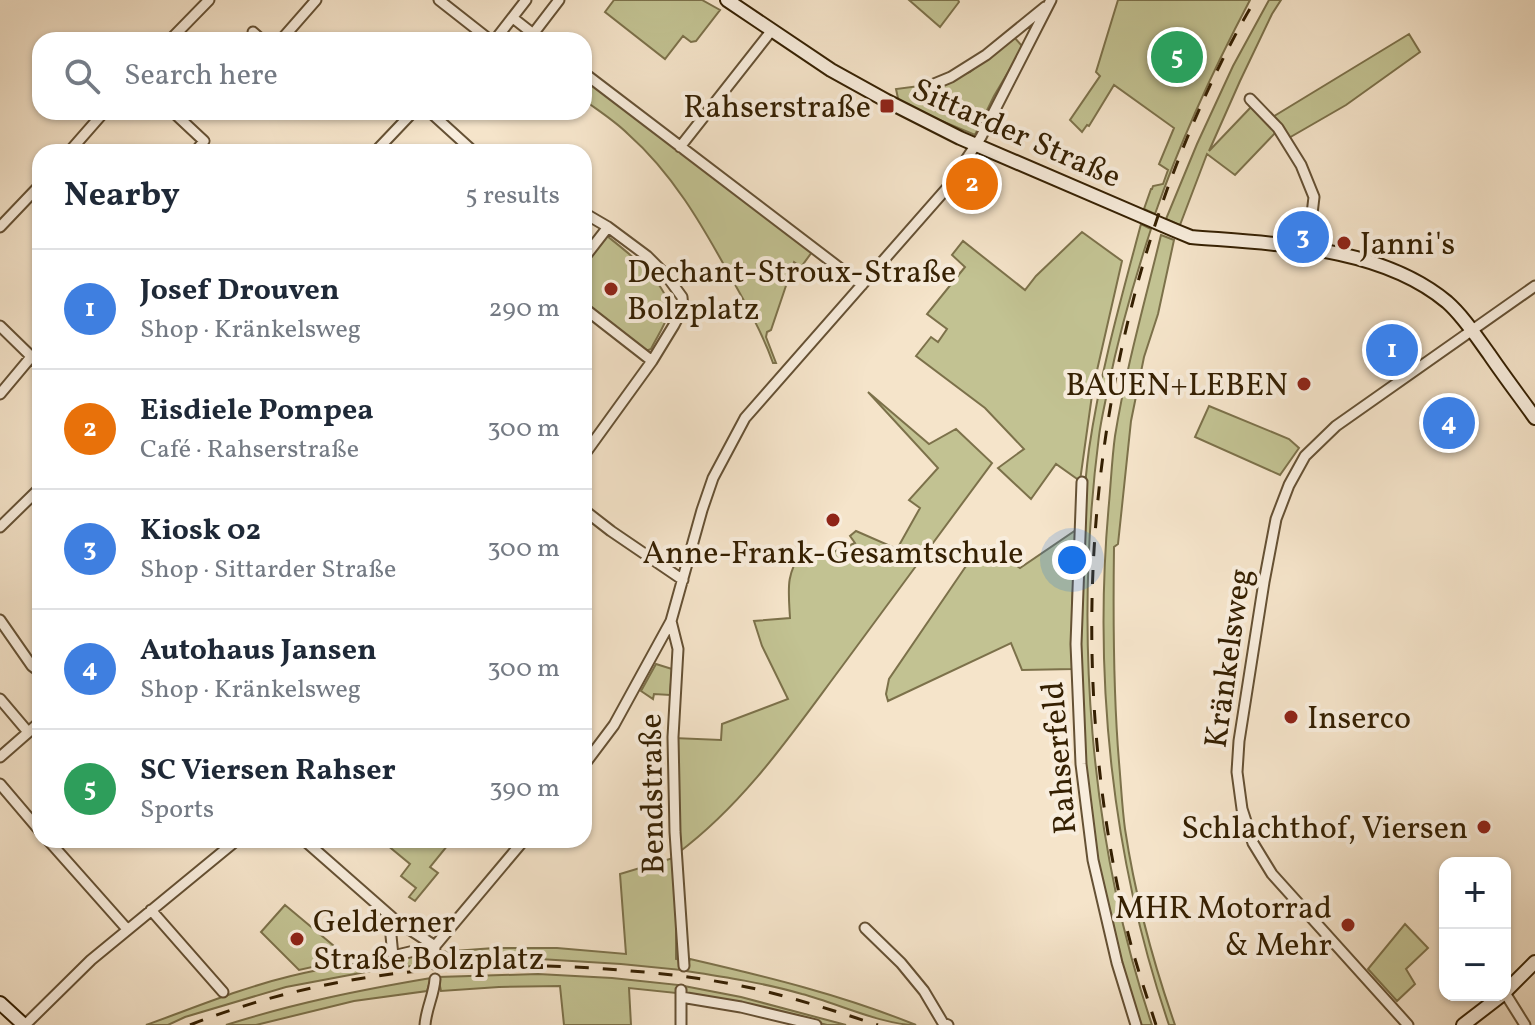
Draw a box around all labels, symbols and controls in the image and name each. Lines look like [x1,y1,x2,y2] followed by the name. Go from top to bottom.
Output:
[1151,27,1203,87] pin: 5
[32,32,592,120] search box
[60,54,104,98] icon: search
[124,55,278,97] text: Search here
[904,69,1127,200] street label: Sittarder Straße
[683,87,871,131] place label: Rahserstraße
[878,97,896,115] marker: Rahserstraße
[946,154,998,214] pin: 2
[64,173,180,220] text: Nearby
[465,178,560,214] text: 5 results
[1277,207,1329,267] pin: 3
[1360,224,1455,268] place label: Janni's
[1335,234,1353,252] marker: Janni's
[627,252,956,333] place label: Dechant-Stroux-Straße Bolzplatz
[140,270,340,312] text: Josef Drouven
[602,280,620,298] marker: Dechant-Stroux-Straße Bolzplatz
[85,291,95,327] text: 1
[488,291,560,327] text: 290 m
[140,312,361,348] text: Shop · Kränkelsweg
[1366,320,1418,380] pin: 1
[1066,365,1288,409] place label: BAUEN+LEBEN
[1295,375,1313,393] marker: BAUEN+LEBEN
[140,390,374,432] text: Eisdiele Pompea
[1423,393,1475,453] pin: 4
[83,411,97,447] text: 2
[487,411,560,447] text: 300 m
[140,432,359,468] text: Café · Rahserstraße
[140,510,261,552] text: Kiosk 02
[824,511,842,529] marker: Anne-Frank-Gesamtschule
[83,531,97,567] text: 3
[487,531,560,567] text: 300 m
[643,533,1023,577] place label: Anne-Frank-Gesamtschule
[1052,540,1092,580] your location
[140,552,396,588] text: Shop · Sittarder Straße
[1196,566,1264,751] street label: Kränkelsweg
[140,630,377,672] text: Autohaus Jansen
[82,651,98,687] text: 4
[487,651,560,687] text: 300 m
[140,672,361,708] text: Shop · Kränkelsweg
[1032,680,1090,836] street label: Rahserfeld
[1307,698,1411,742] place label: Inserco
[1282,708,1300,726] marker: Inserco
[631,713,677,875] street label: Bendstraße
[140,750,396,792] text: SC Viersen Rahser
[84,771,96,807] text: 5
[489,771,560,807] text: 390 m
[140,792,214,828] text: Sports
[1181,808,1468,852] place label: Schlachthof, Viersen
[1475,818,1493,836] marker: Schlachthof, Viersen
[1439,857,1511,1001] map controls
[1439,857,1511,929] button: +
[1115,888,1332,969] place label: MHR Motorrad & Mehr
[313,902,545,983] place label: Gelderner Straße Bolzplatz
[1339,916,1357,934] marker: MHR Motorrad & Mehr
[1439,929,1511,1001] button: −
[288,930,306,948] marker: Gelderner Straße Bolzplatz

